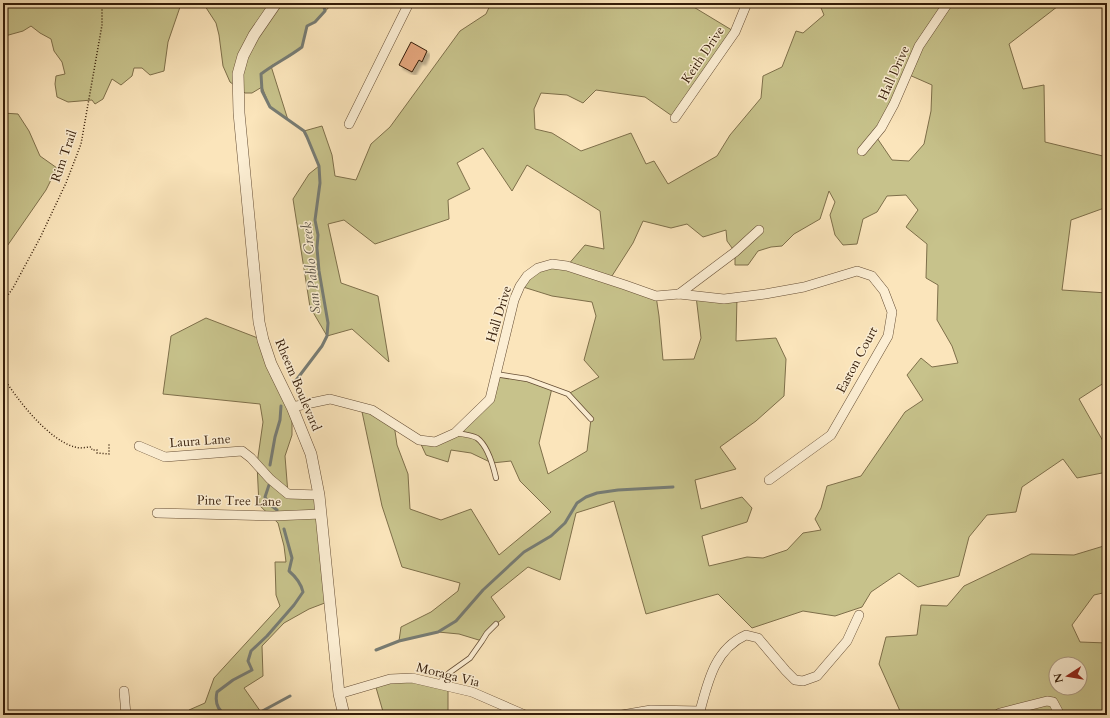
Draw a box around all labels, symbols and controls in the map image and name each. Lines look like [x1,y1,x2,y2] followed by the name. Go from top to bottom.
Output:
[677,23,729,87] street label: Keith Drive
[874,43,914,103] street label: Hall Drive
[47,127,82,184] street label: Rim Trail
[297,221,325,315] water label: San Pablo Creek
[482,284,516,344] street label: Hall Drive
[832,324,882,396] street label: Easton Court
[270,336,326,434] street label: Rheem Boulevard
[169,430,231,452] street label: Laura Lane
[197,491,281,511] street label: Pine Tree Lane
[1048,656,1088,696] north arrow
[414,658,482,692] street label: Moraga Via
[1050,671,1067,684] text: N

